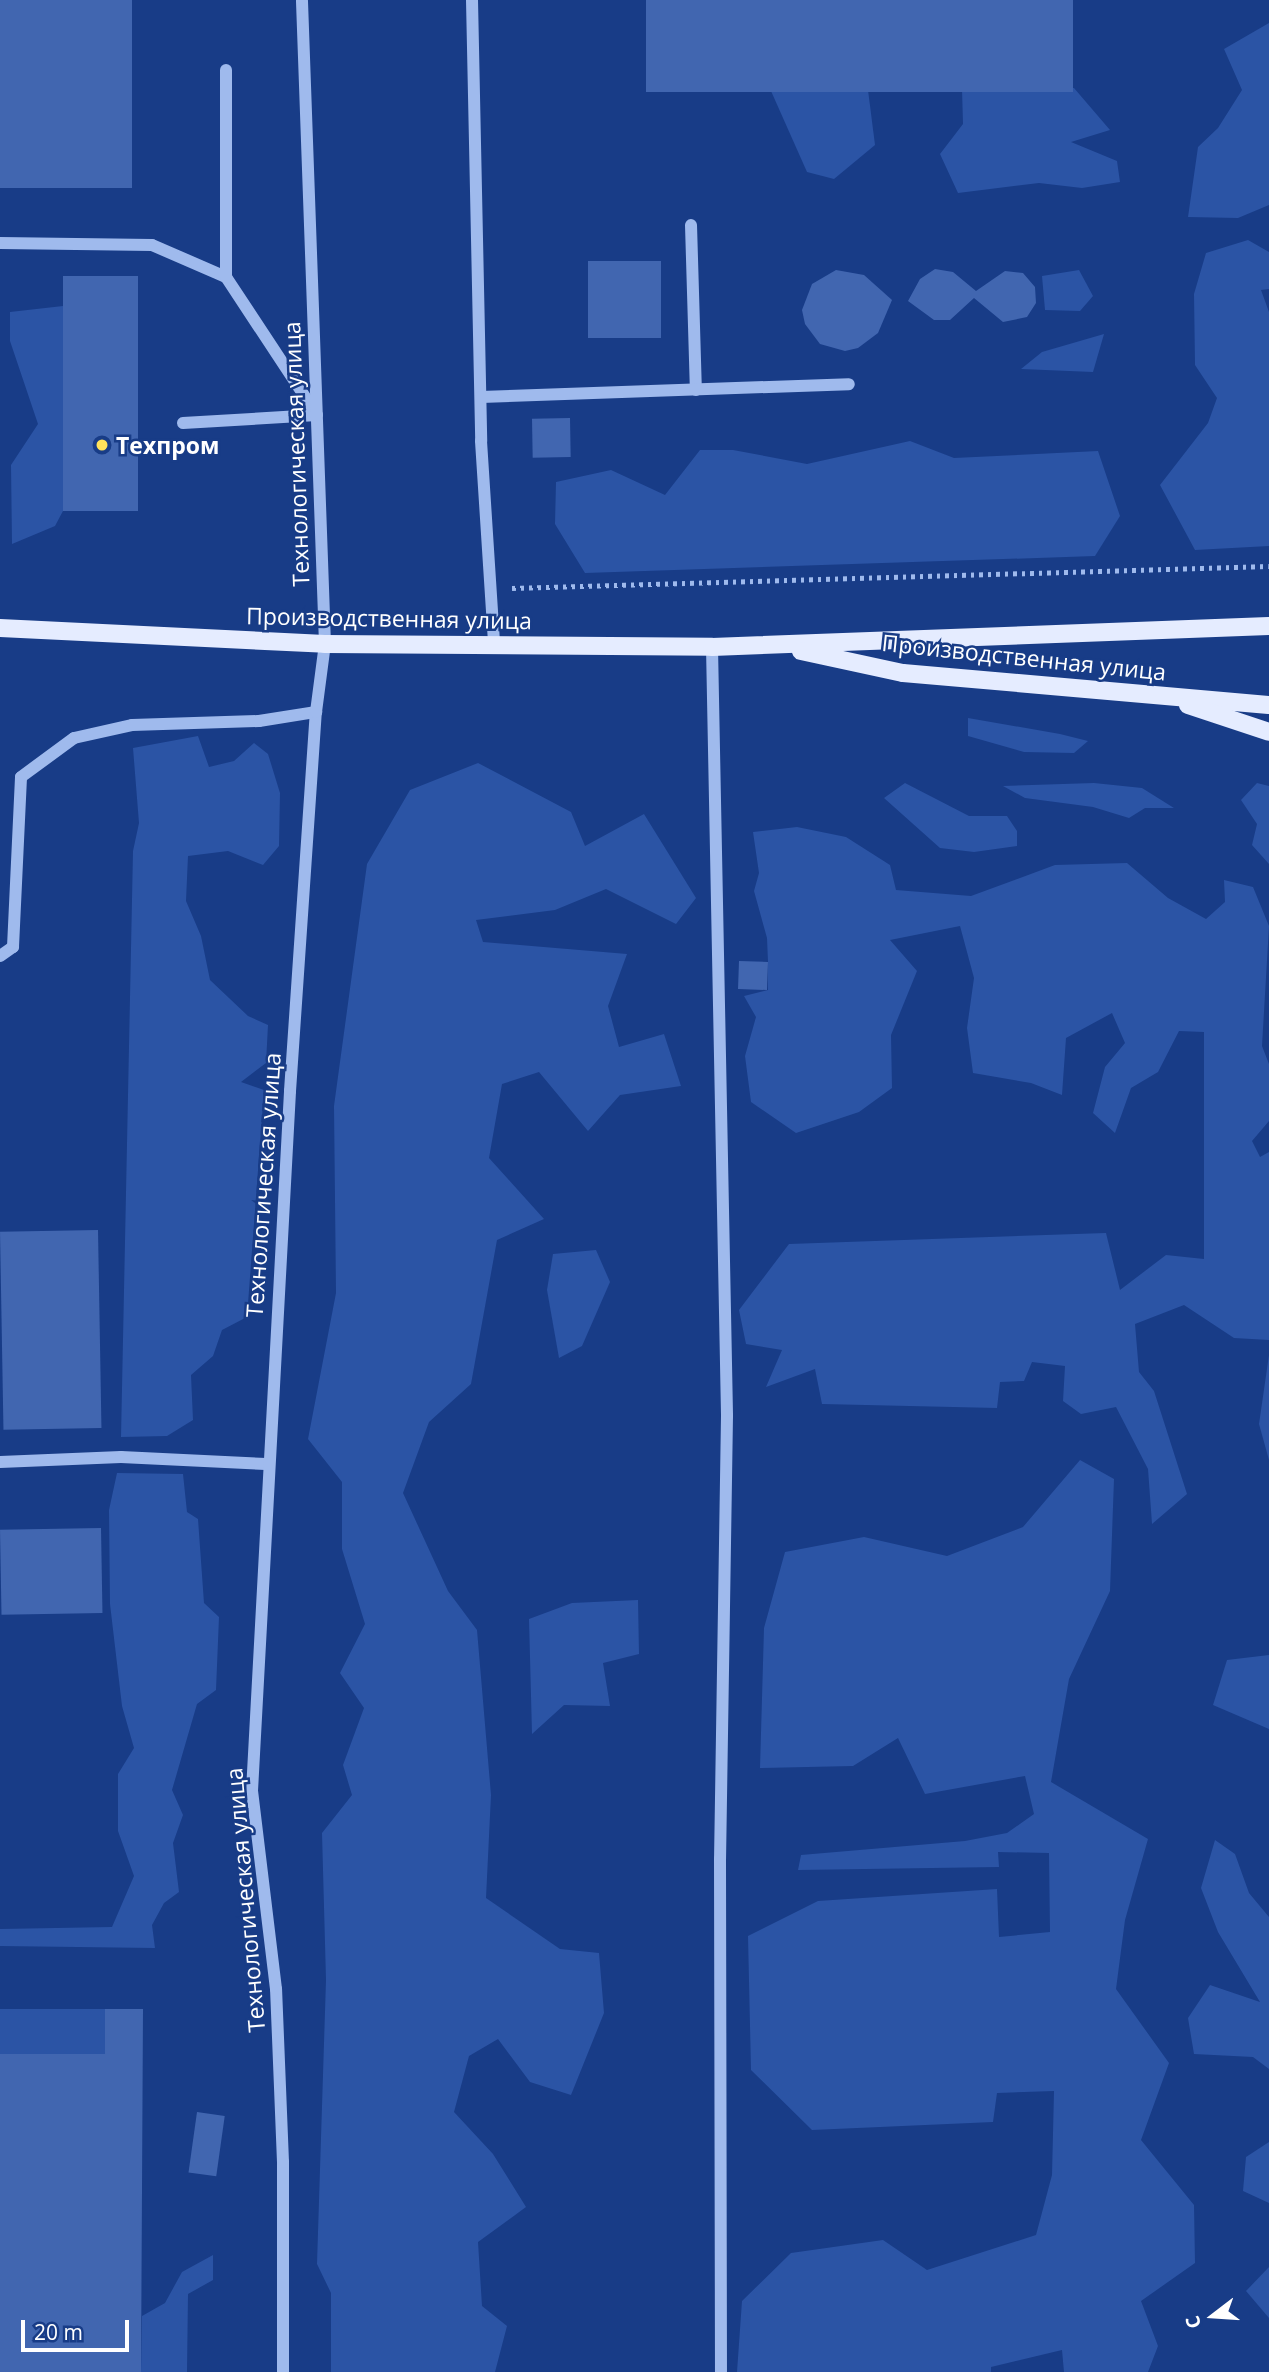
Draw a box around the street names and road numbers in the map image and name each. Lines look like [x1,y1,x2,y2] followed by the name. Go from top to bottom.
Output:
[278,321,314,587] street label: Технологическая улица
[246,602,532,634] street label: Производственная улица
[880,628,1168,686] street label: Производственная улица
[240,1052,286,1318] street label: Технологическая улица
[220,1767,270,2033] street label: Технологическая улица

